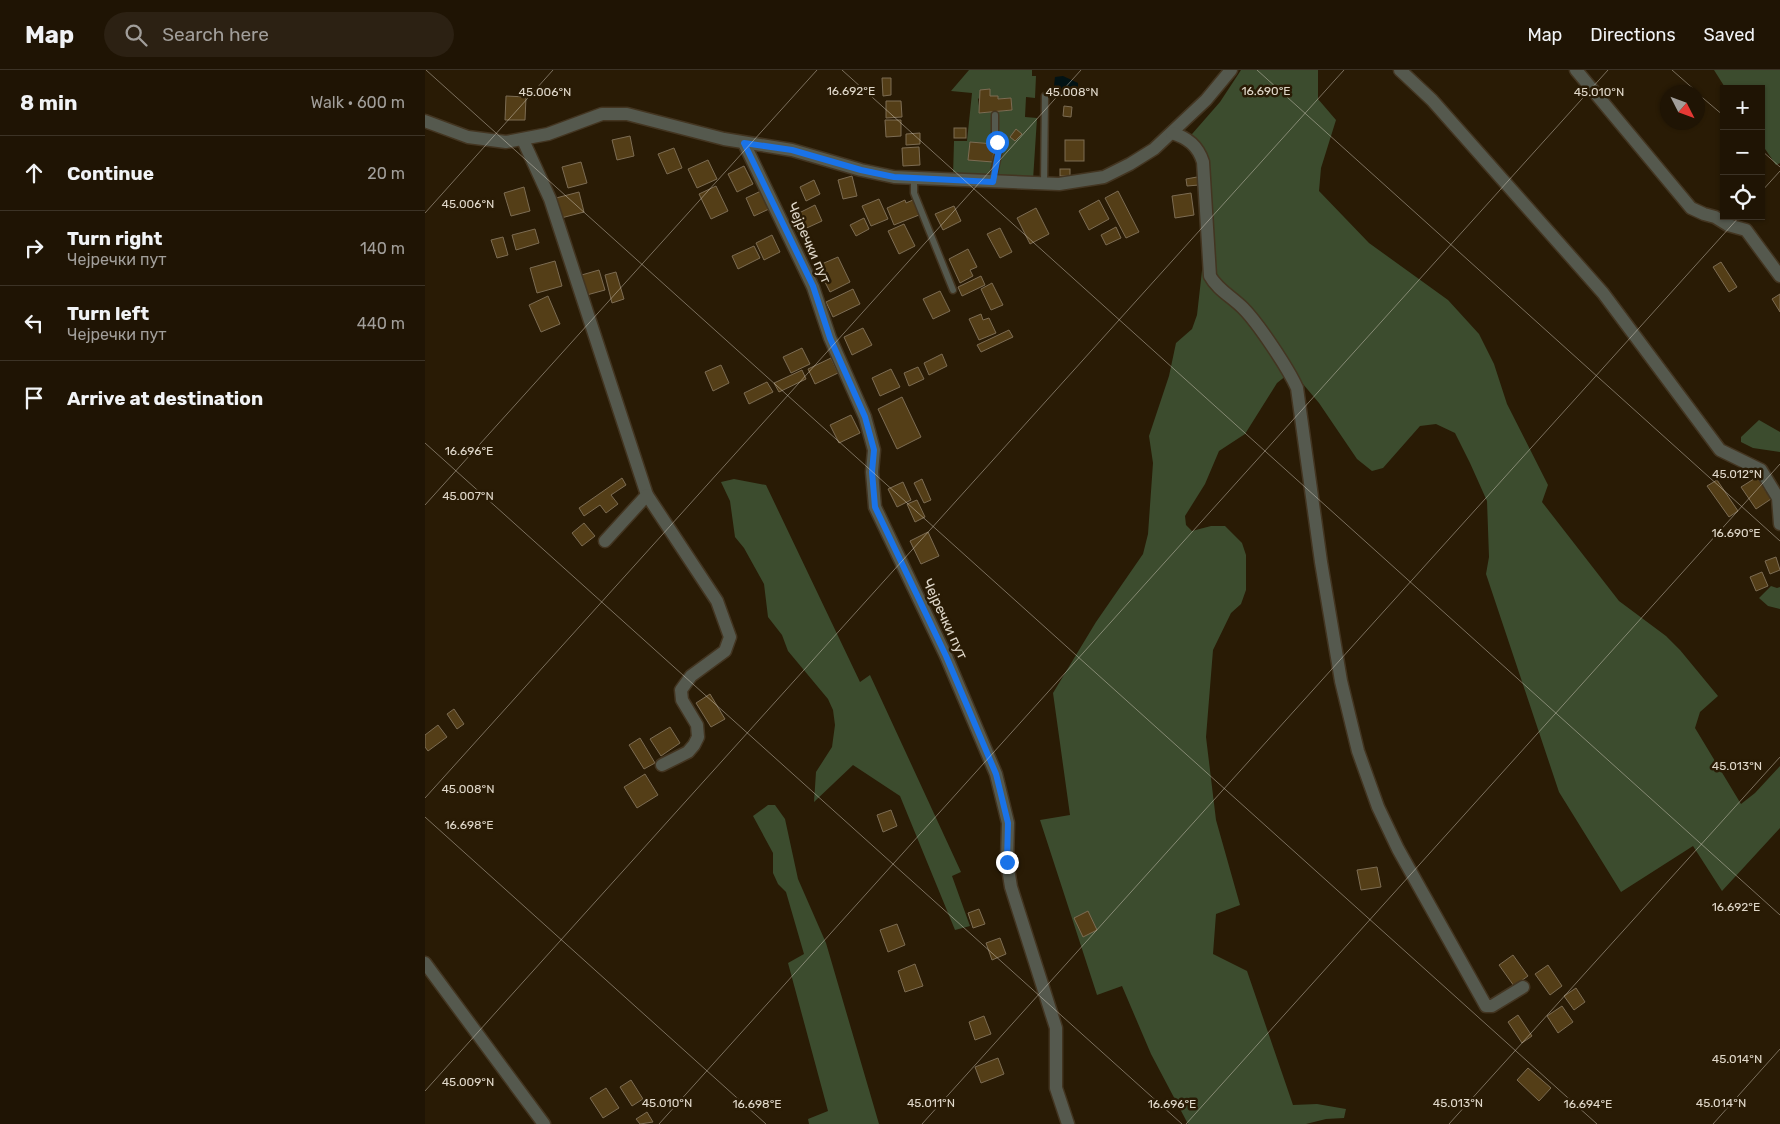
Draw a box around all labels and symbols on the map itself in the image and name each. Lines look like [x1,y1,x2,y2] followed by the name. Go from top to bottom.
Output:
[827,84,875,98] text: 16.692°E
[1241,84,1291,98] text: 16.690°E
[519,85,571,99] text: 45.006°N
[1045,85,1099,99] text: 45.008°N
[1574,85,1624,99] text: 45.010°N
[1660,85,1705,130] north arrow
[986,131,1009,154] route start
[442,197,494,211] text: 45.006°N
[784,200,834,286] street label: Чејречки пут
[445,444,493,458] text: 16.696°E
[1712,467,1762,481] text: 45.012°N
[442,489,494,503] text: 45.007°N
[1711,526,1761,540] text: 16.690°E
[919,576,971,662] street label: Чејречки пут
[1712,759,1762,773] text: 45.013°N
[441,782,495,796] text: 45.008°N
[444,818,494,832] text: 16.698°E
[996,851,1019,874] route end
[1712,900,1760,914] text: 16.692°E
[1712,1052,1762,1066] text: 45.014°N
[442,1075,494,1089] text: 45.009°N
[642,1096,692,1110] text: 45.010°N
[907,1096,955,1110] text: 45.011°N
[1433,1096,1483,1110] text: 45.013°N
[1696,1096,1746,1110] text: 45.014°N
[732,1097,782,1111] text: 16.698°E
[1148,1097,1196,1111] text: 16.696°E
[1564,1097,1612,1111] text: 16.694°E

